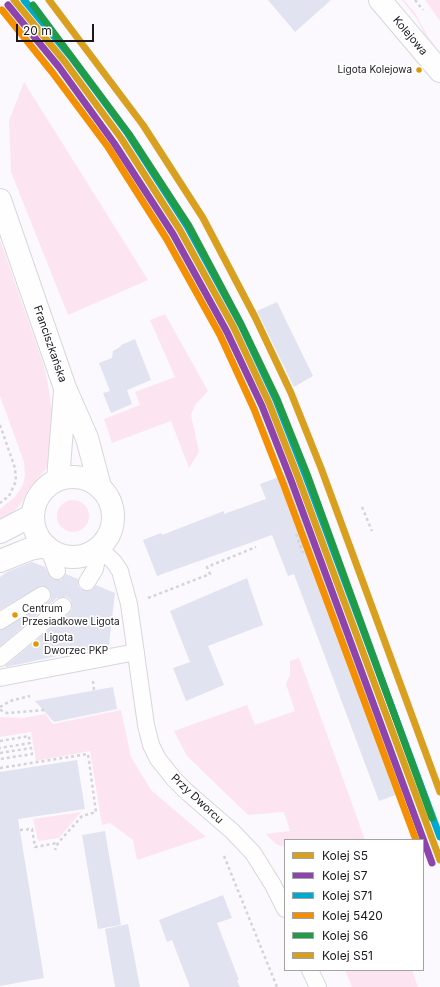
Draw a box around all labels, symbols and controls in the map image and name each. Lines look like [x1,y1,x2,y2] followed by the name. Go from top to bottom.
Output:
[390,14,430,58] street label: Kolejowa
[18,16,96,42] scale bar
[23,23,52,38] text: 20 m
[337,64,412,76] place label: Ligota Kolejowa
[414,65,424,75] marker: Ligota Kolejowa
[31,304,69,384] street label: Franciszkańska
[22,603,120,626] place label: Centrum Przesiadkowe Ligota
[10,610,20,620] marker: Centrum Przesiadkowe Ligota
[44,632,108,656] place label: Ligota Dworzec PKP
[31,639,41,649] marker: Ligota Dworzec PKP
[168,771,226,827] street label: Przy Dworcu
[284,839,424,971] legend
[322,848,368,863] text: Kolej S5
[322,868,367,883] text: Kolej S7
[322,888,372,903] text: Kolej S71
[322,908,383,923] text: Kolej 5420
[322,928,368,943] text: Kolej S6
[322,948,373,963] text: Kolej S51

